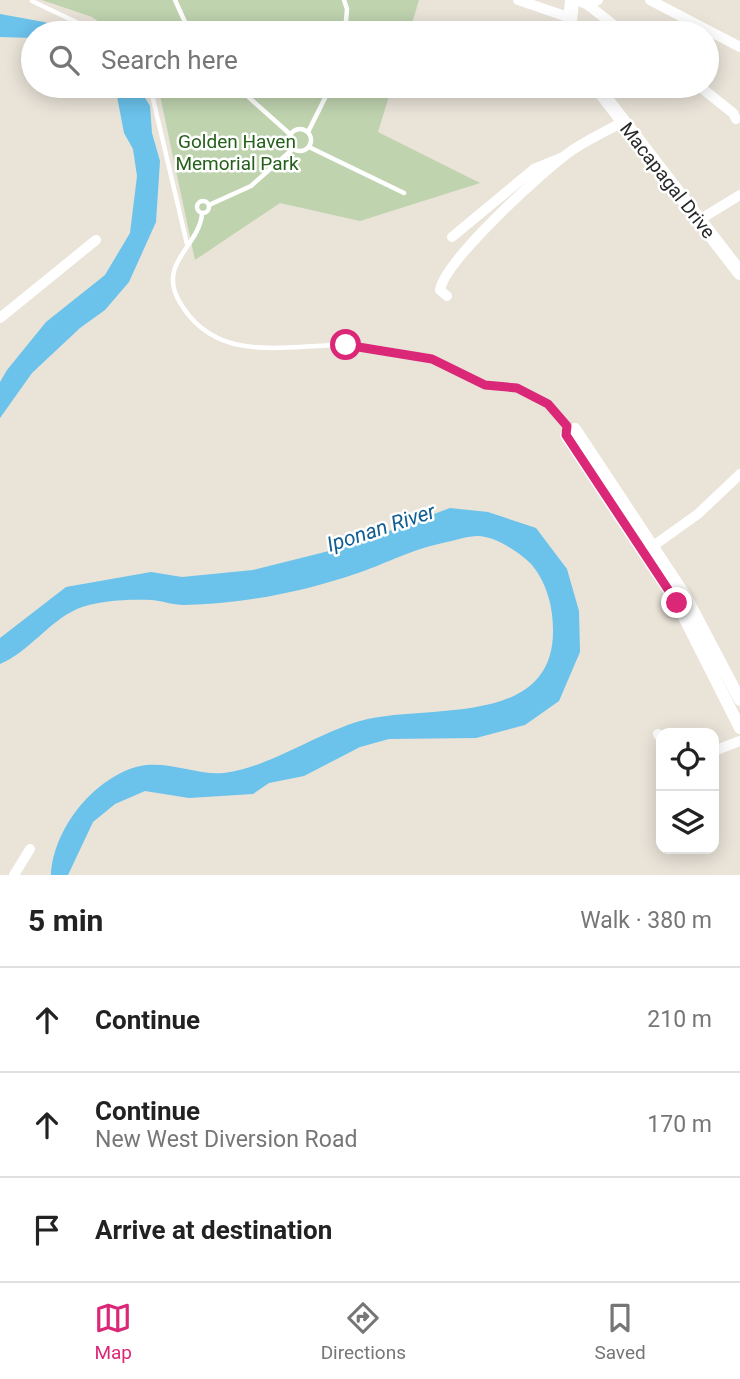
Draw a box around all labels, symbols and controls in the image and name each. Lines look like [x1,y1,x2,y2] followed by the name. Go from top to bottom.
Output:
[21,21,719,98] search box
[45,41,83,79] icon: search
[101,45,238,75] text: Search here
[615,118,720,243] street label: Macapagal Drive
[175,130,299,175] park label: Golden Haven Memorial Park
[330,329,361,360] route start
[324,499,439,557] water label: Iponan River
[661,587,692,618] route end
[656,728,719,854] map controls
[656,728,719,791] button: locate
[656,791,719,854] button: layers
[28,903,103,938] text: 5 min
[580,907,712,934] text: Walk · 380 m
[28,1001,66,1039] icon: ahead
[95,1005,200,1035] text: Continue
[647,1006,712,1033] text: 210 m
[95,1096,200,1126] text: Continue
[28,1106,66,1144] icon: ahead
[647,1111,712,1138] text: 170 m
[95,1126,357,1153] text: New West Diversion Road
[28,1211,66,1249] icon: arrive
[95,1215,332,1245] text: Arrive at destination
[94,1299,132,1364] tab: Map
[321,1299,406,1364] tab: Directions
[594,1299,646,1364] tab: Saved

